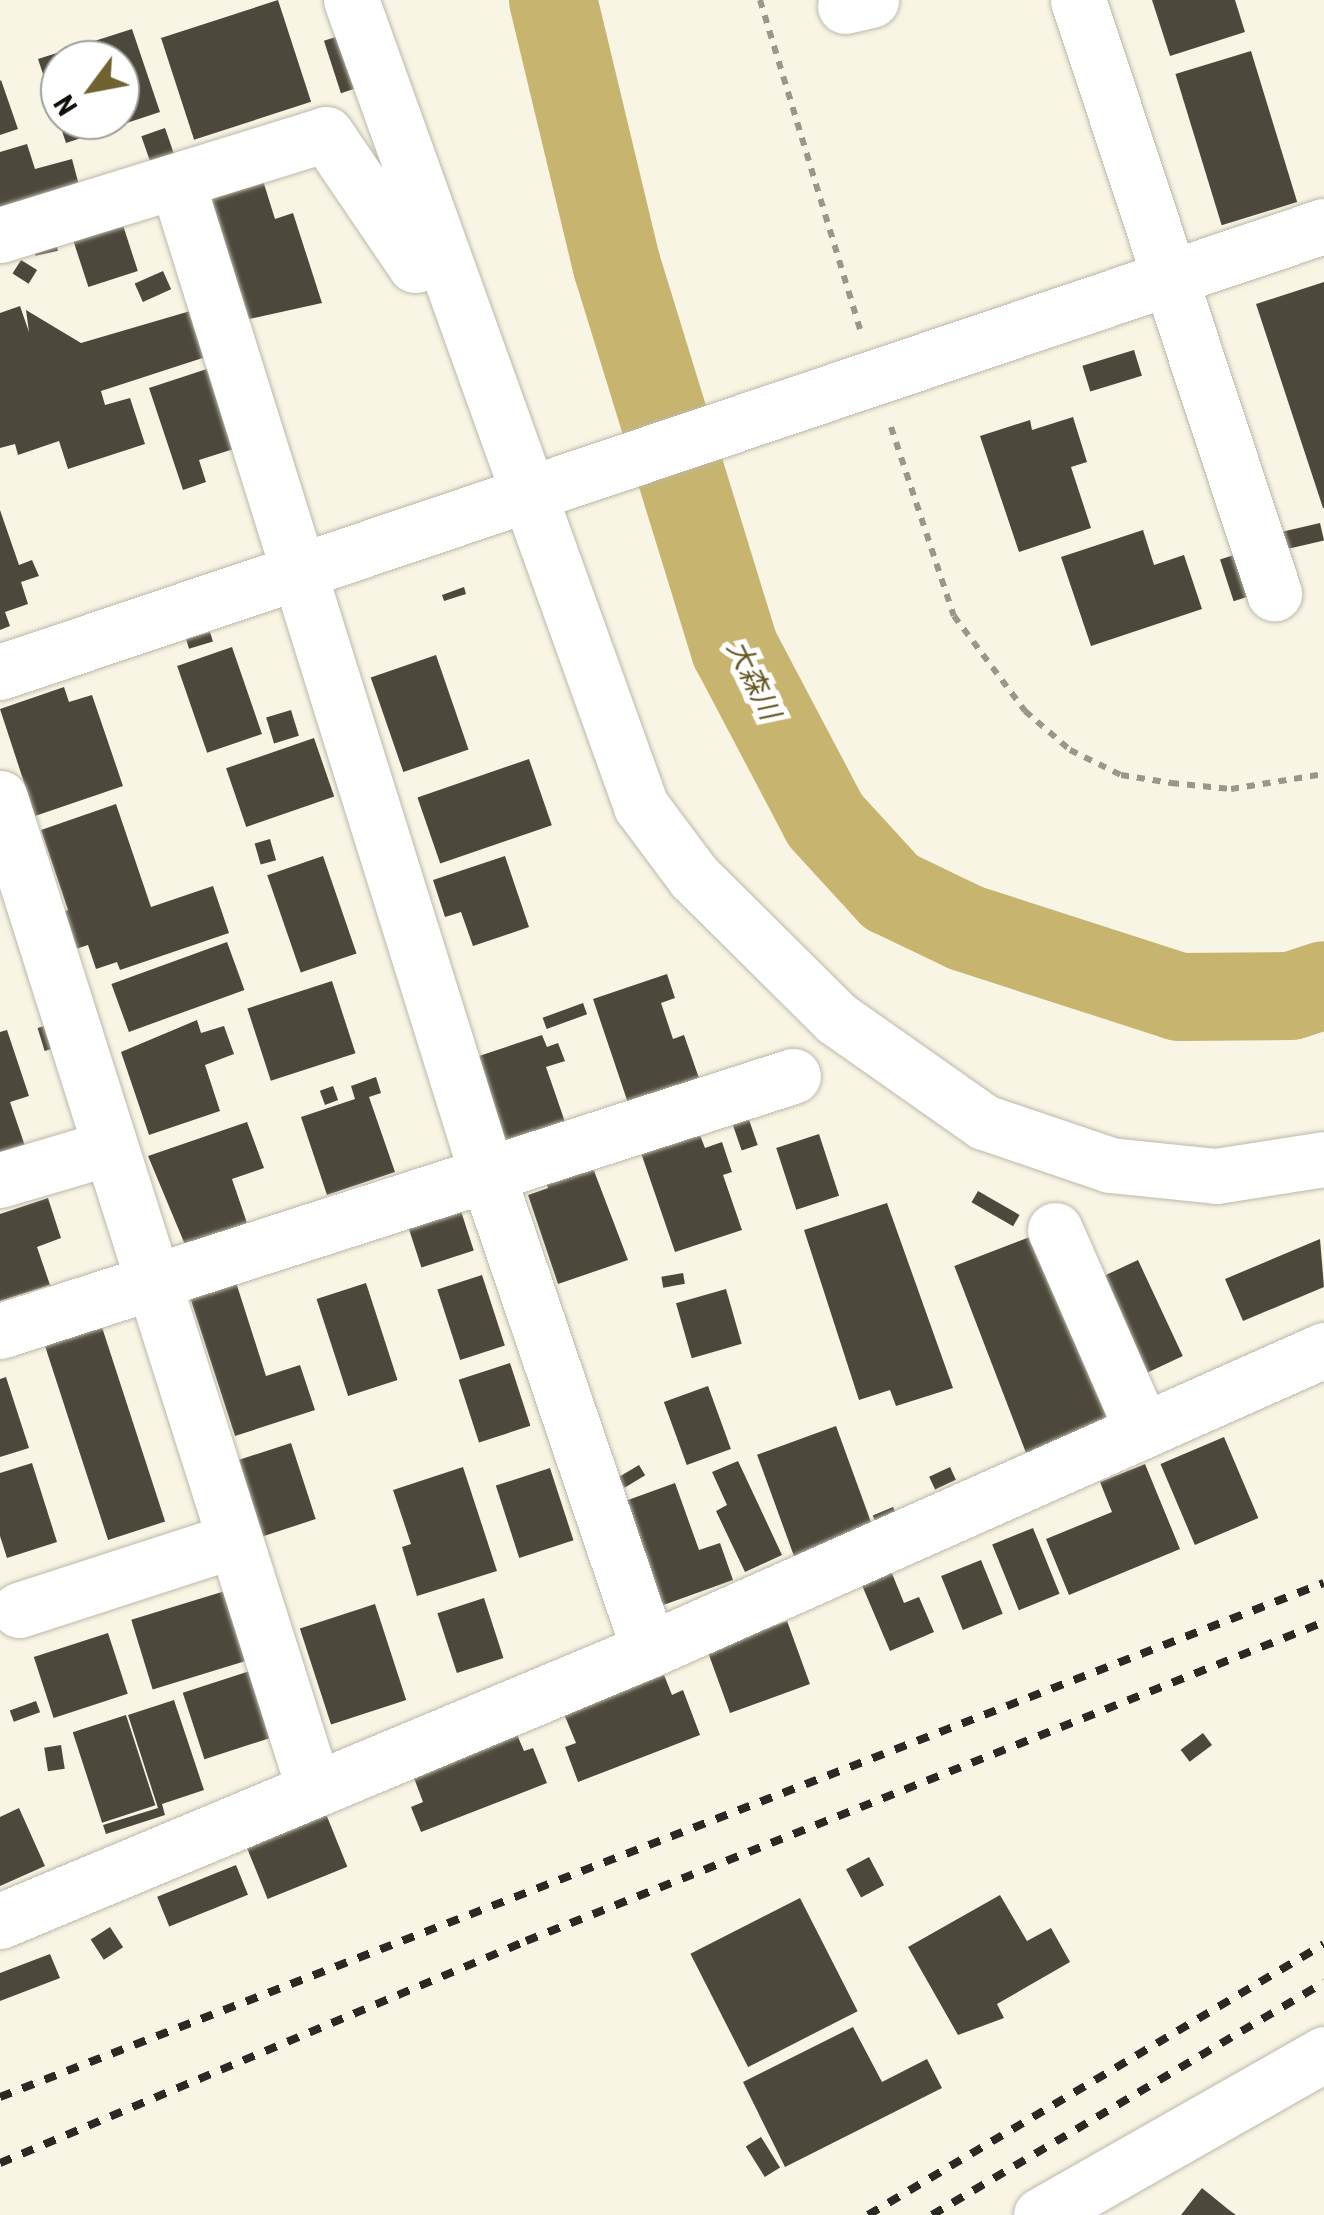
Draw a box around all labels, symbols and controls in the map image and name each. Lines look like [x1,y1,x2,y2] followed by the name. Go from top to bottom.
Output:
[40,40,140,140] north arrow
[47,89,84,121] text: N
[719,635,787,725] water label: 大森川

